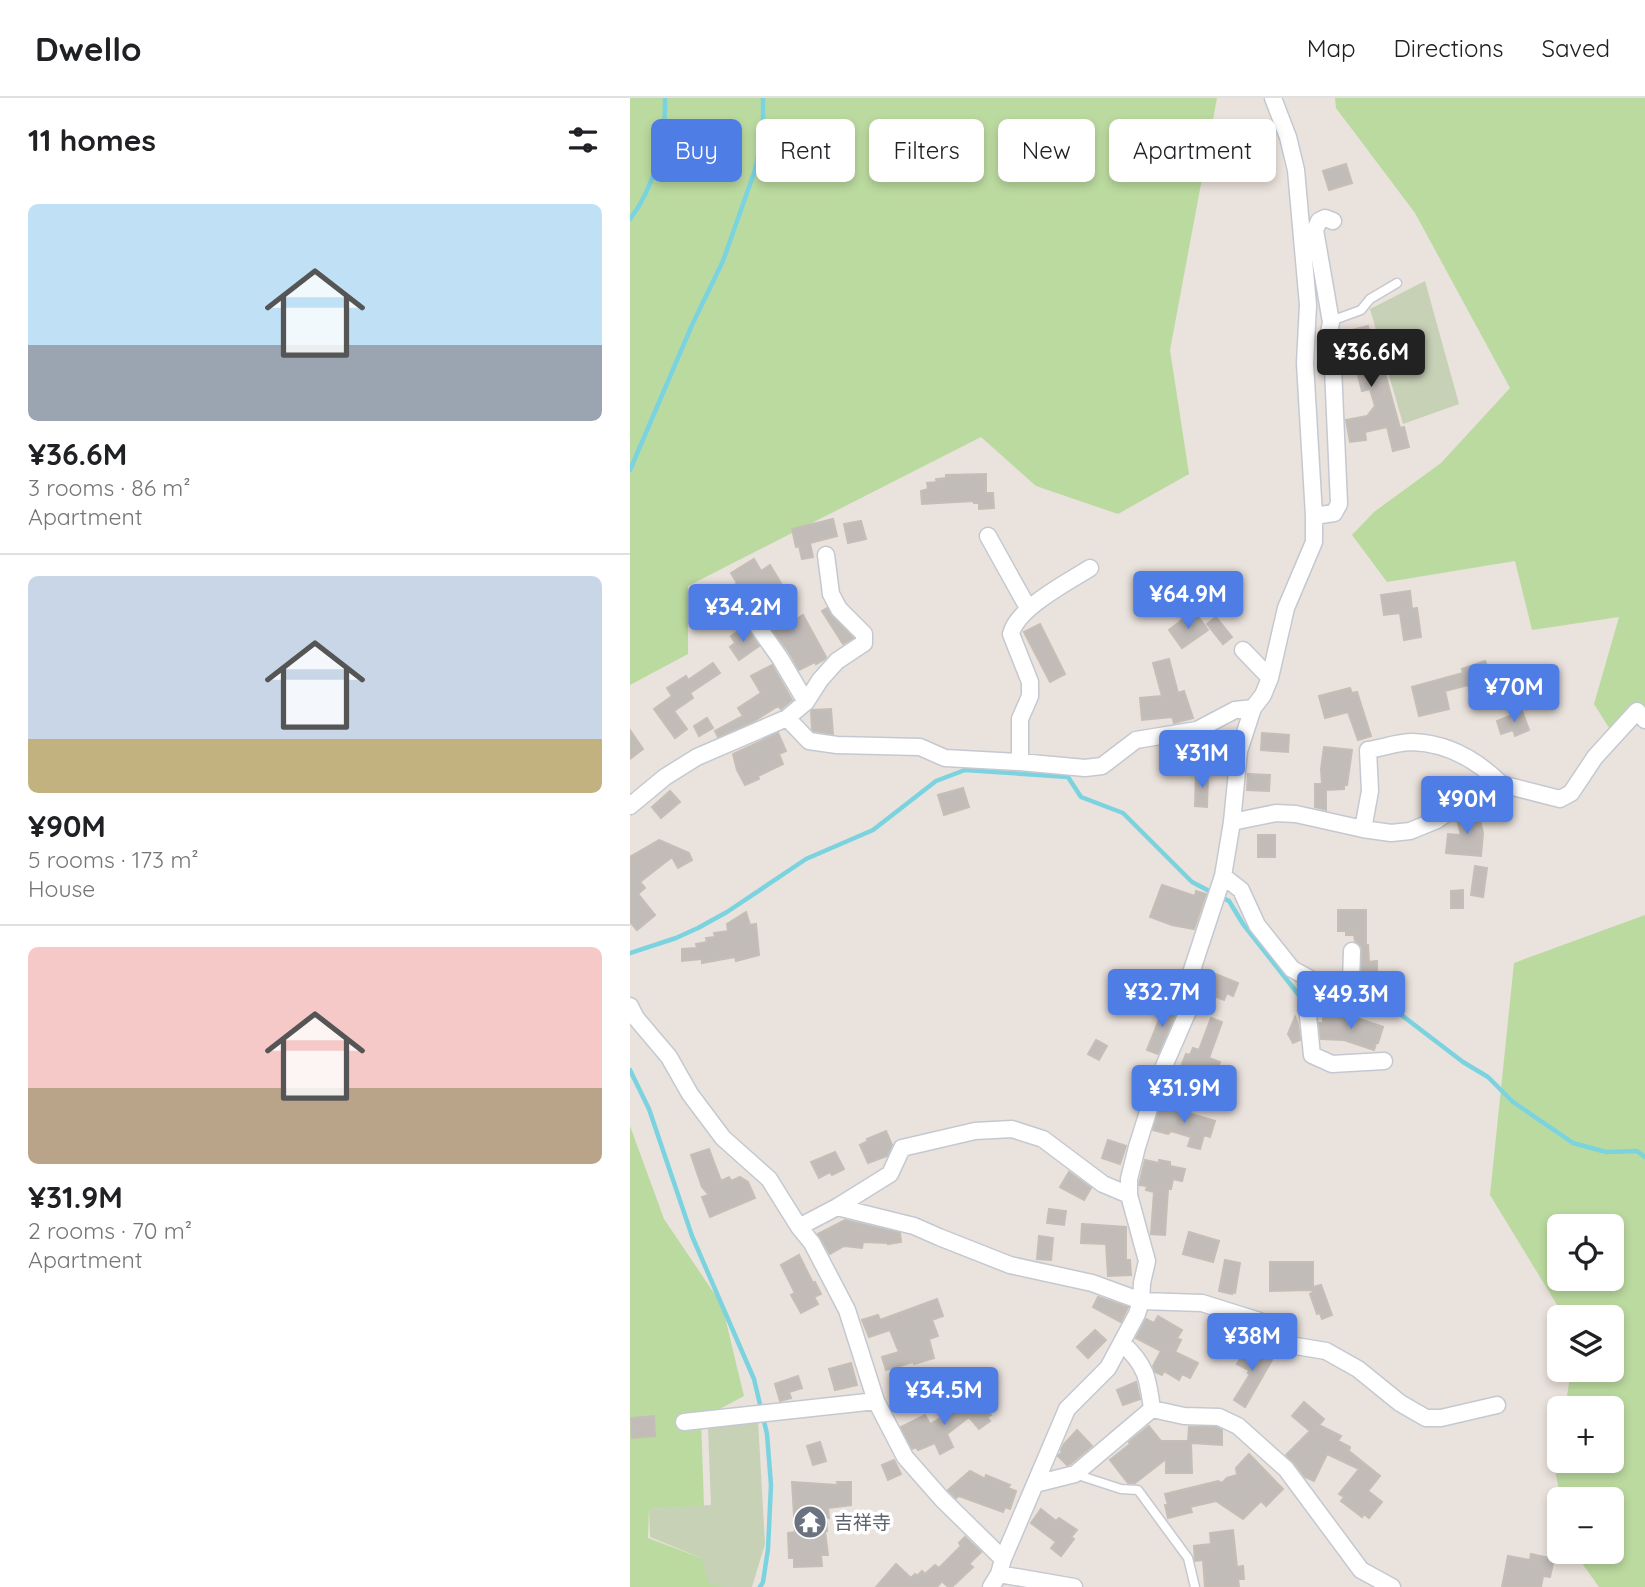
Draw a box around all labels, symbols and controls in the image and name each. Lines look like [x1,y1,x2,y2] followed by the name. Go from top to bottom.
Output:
[35,28,142,69] text: Dwello
[1307,33,1356,63] text: Map
[1394,33,1504,63] text: Directions
[1542,33,1610,63] text: Saved
[651,119,742,182] chip: Buy
[756,119,855,182] chip: Rent
[869,119,984,182] chip: Filters
[998,119,1095,182] chip: New
[1109,119,1276,182] chip: Apartment
[28,121,156,159] text: 11 homes
[564,121,602,159] icon: filters
[252,250,378,376] icon: home
[1314,330,1428,389] pin: ¥36.6M
[1333,337,1409,366] text: ¥36.6M
[28,435,127,473] text: ¥36.6M
[28,473,191,502] text: 3 rooms · 86 m²
[28,502,142,531] text: Apartment
[1131,572,1245,631] pin: ¥64.9M
[1149,579,1227,608] text: ¥64.9M
[686,584,800,644] pin: ¥34.2M
[704,592,782,621] text: ¥34.2M
[252,622,378,748] icon: home
[1473,664,1555,724] pin: ¥70M
[1484,672,1544,701] text: ¥70M
[1161,730,1243,790] pin: ¥31M
[1175,738,1229,767] text: ¥31M
[1426,776,1508,836] pin: ¥90M
[1437,784,1497,813] text: ¥90M
[28,807,106,845] text: ¥90M
[28,845,199,874] text: 5 rooms · 173 m²
[28,874,95,903] text: House
[1105,970,1219,1029] pin: ¥32.7M
[1294,972,1408,1031] pin: ¥49.3M
[1124,977,1200,1006] text: ¥32.7M
[1313,979,1389,1008] text: ¥49.3M
[252,993,378,1119] icon: home
[1127,1066,1241,1125] pin: ¥31.9M
[1148,1073,1220,1102] text: ¥31.9M
[28,1178,123,1216] text: ¥31.9M
[1547,1214,1624,1564] map controls
[1547,1214,1624,1291] button: locate
[28,1216,192,1245] text: 2 rooms · 70 m²
[28,1245,142,1274] text: Apartment
[1547,1305,1624,1382] button: layers
[1211,1314,1293,1373] pin: ¥38M
[1223,1321,1281,1350] text: ¥38M
[887,1368,1001,1427] pin: ¥34.5M
[905,1375,983,1404] text: ¥34.5M
[1547,1396,1624,1473] button: +
[1547,1487,1624,1564] button: −
[791,1503,829,1541] temple icon: 吉祥寺
[834,1510,891,1534] place label: 吉祥寺

